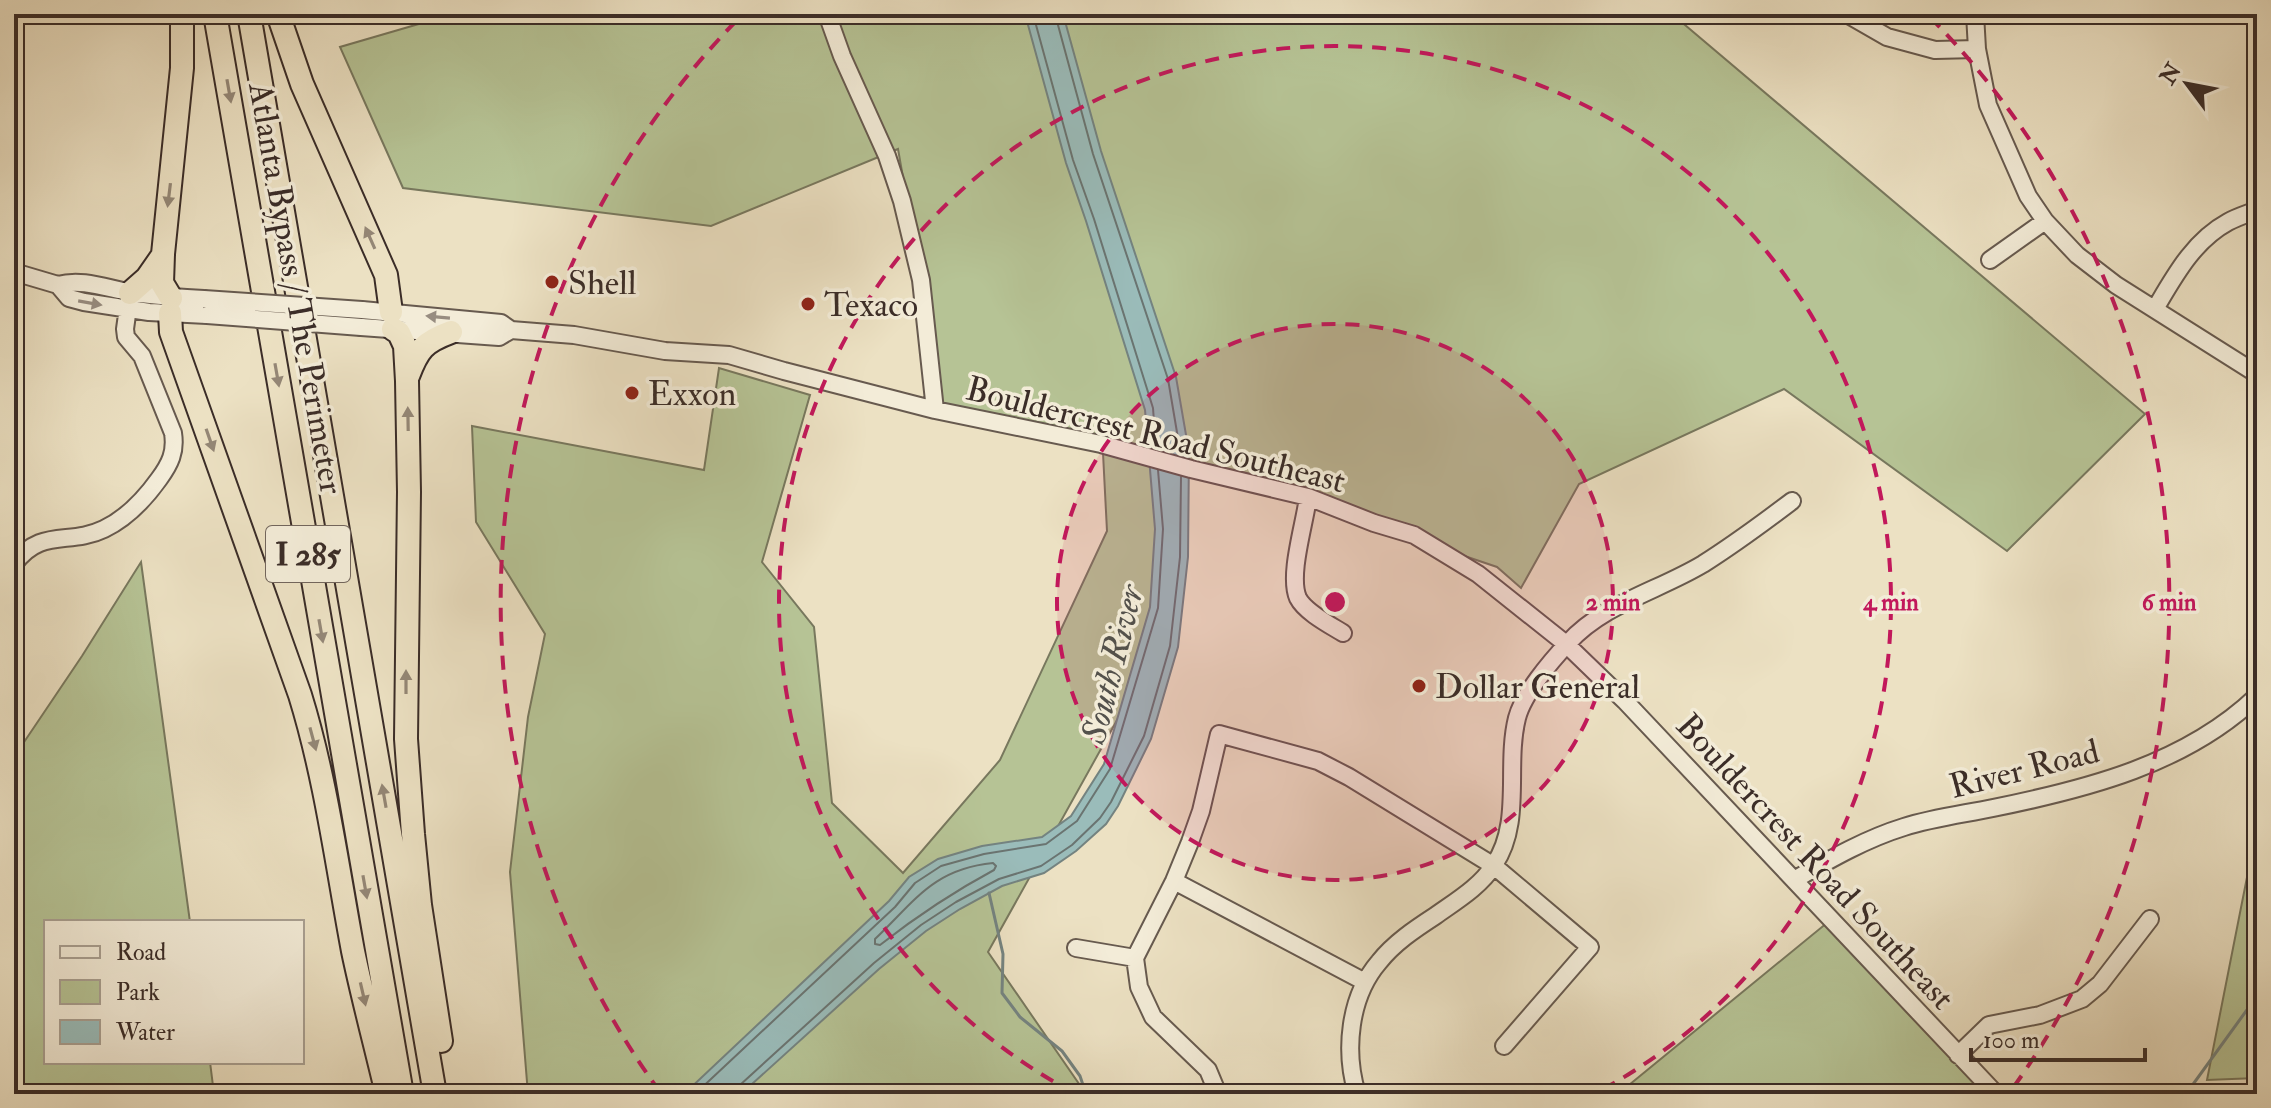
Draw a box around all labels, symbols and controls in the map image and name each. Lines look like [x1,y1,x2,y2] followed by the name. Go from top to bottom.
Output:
[2147,44,2227,124] north arrow
[2153,58,2188,91] text: N
[238,78,353,498] street label: Atlanta Bypass / The Perimeter
[223,79,235,104] one-way arrow
[162,183,175,208] one-way arrow
[363,226,376,250] one-way arrow
[568,262,637,305] place label: Shell
[543,273,561,291] marker: Shell
[824,284,918,327] place label: Texaco
[799,295,817,313] marker: Texaco
[77,297,102,309] one-way arrow
[425,310,450,323] one-way arrow
[272,363,284,388] one-way arrow
[962,368,1350,503] street label: Bouldercrest Road Southeast
[648,373,736,416] place label: Exxon
[623,384,641,402] marker: Exxon
[401,406,414,431] one-way arrow
[204,428,217,452] one-way arrow
[266,526,350,582] road number: I 285
[1071,579,1154,749] water label: South River
[1586,587,1641,618] text: 2 min
[1862,587,1919,618] text: 4 min
[2142,587,2197,618] text: 6 min
[1321,588,1349,616] centre of rings
[316,619,328,644] one-way arrow
[1435,666,1640,709] place label: Dollar General
[400,669,412,694] one-way arrow
[1410,677,1428,695] marker: Dollar General
[1666,705,1963,1019] street label: Bouldercrest Road Southeast
[307,726,319,751] one-way arrow
[1945,730,2104,809] street label: River Road
[377,784,389,809] one-way arrow
[360,875,372,900] one-way arrow
[44,920,304,1064] legend
[116,937,166,968] text: Road
[116,977,160,1008] text: Park
[357,981,370,1006] one-way arrow
[1971,1012,2145,1062] scale bar
[115,1017,175,1048] text: Water
[1983,1025,2040,1056] text: 100 m

